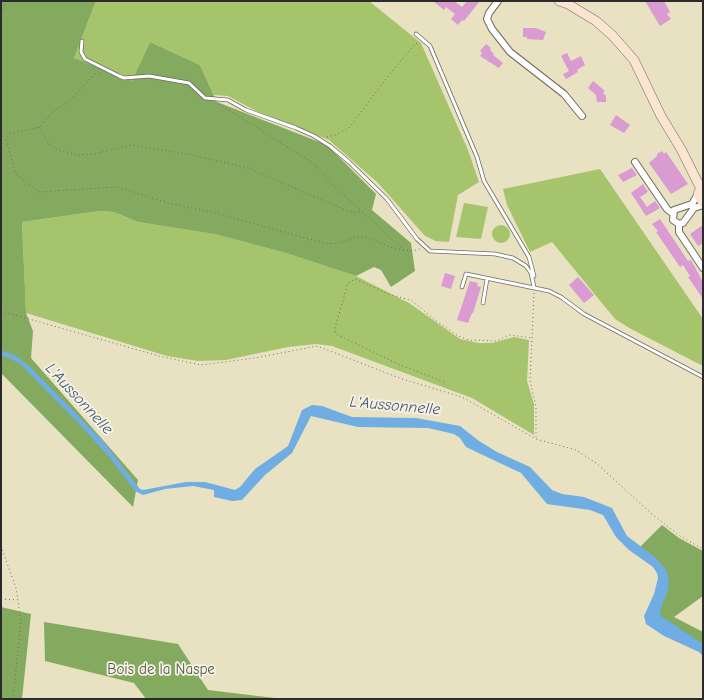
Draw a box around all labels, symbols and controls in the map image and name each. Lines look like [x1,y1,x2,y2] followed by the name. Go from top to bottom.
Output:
[41,359,117,439] water label: L'Aussonnelle
[349,392,441,420] water label: L'Aussonnelle
[107,661,215,679] park label: Bois de la Naspe

